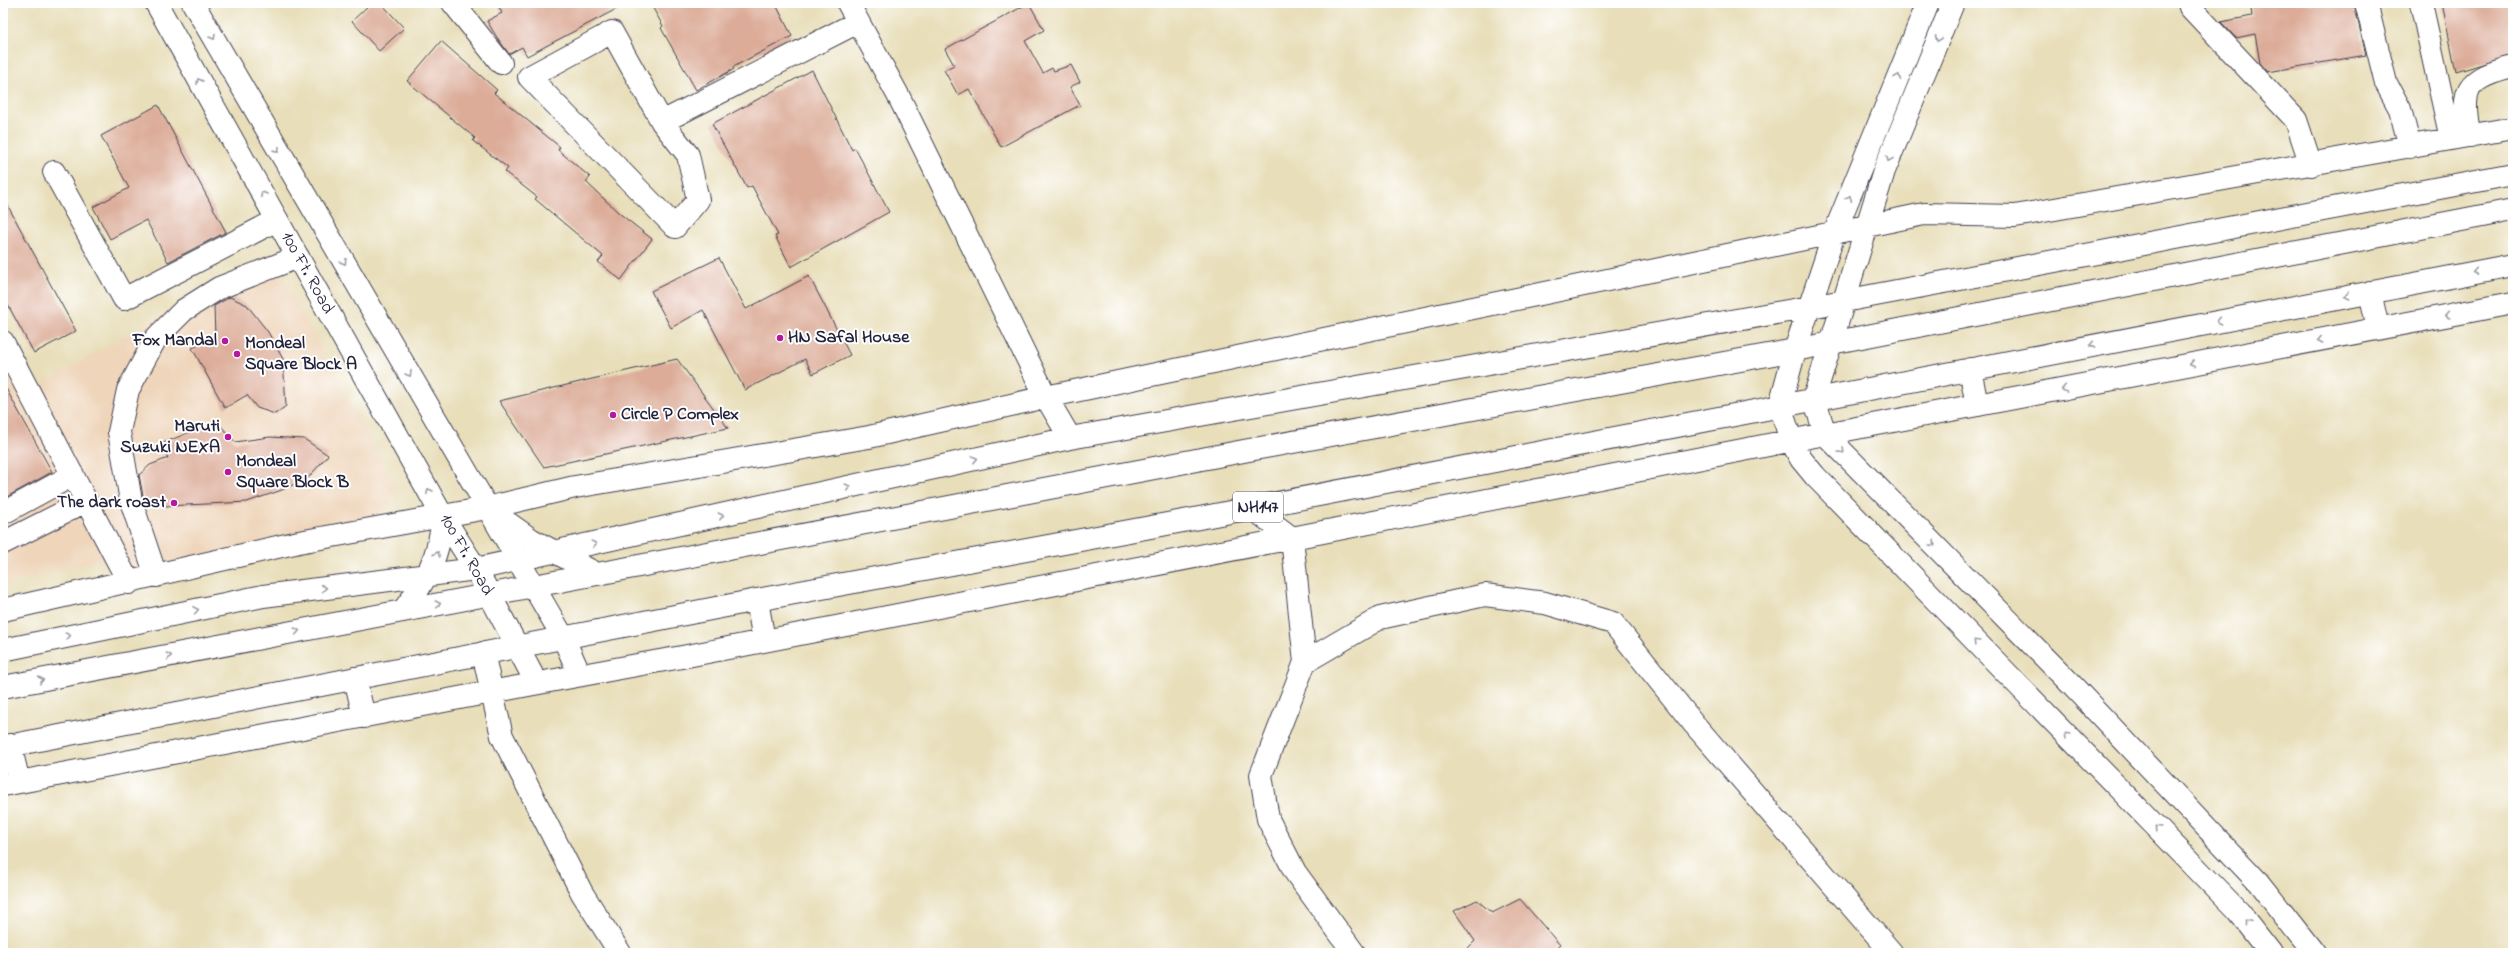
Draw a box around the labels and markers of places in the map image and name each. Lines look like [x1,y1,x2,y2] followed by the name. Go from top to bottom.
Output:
[788,325,910,351] place label: HN Safal House
[132,328,217,354] place label: Fox Mandal
[245,331,357,378] place label: Mondeal Square Block A
[775,333,785,343] marker: HN Safal House
[220,336,230,346] marker: Fox Mandal
[232,349,242,359] marker: Mondeal Square Block A
[621,402,739,428] place label: Circle P Complex
[608,410,618,420] marker: Circle P Complex
[120,414,220,461] place label: Maruti Suzuki NEXA
[223,432,233,442] marker: Maruti Suzuki NEXA
[236,449,349,496] place label: Mondeal Square Block B
[223,467,233,477] marker: Mondeal Square Block B
[57,490,167,516] place label: The dark roast
[169,498,179,508] marker: The dark roast

